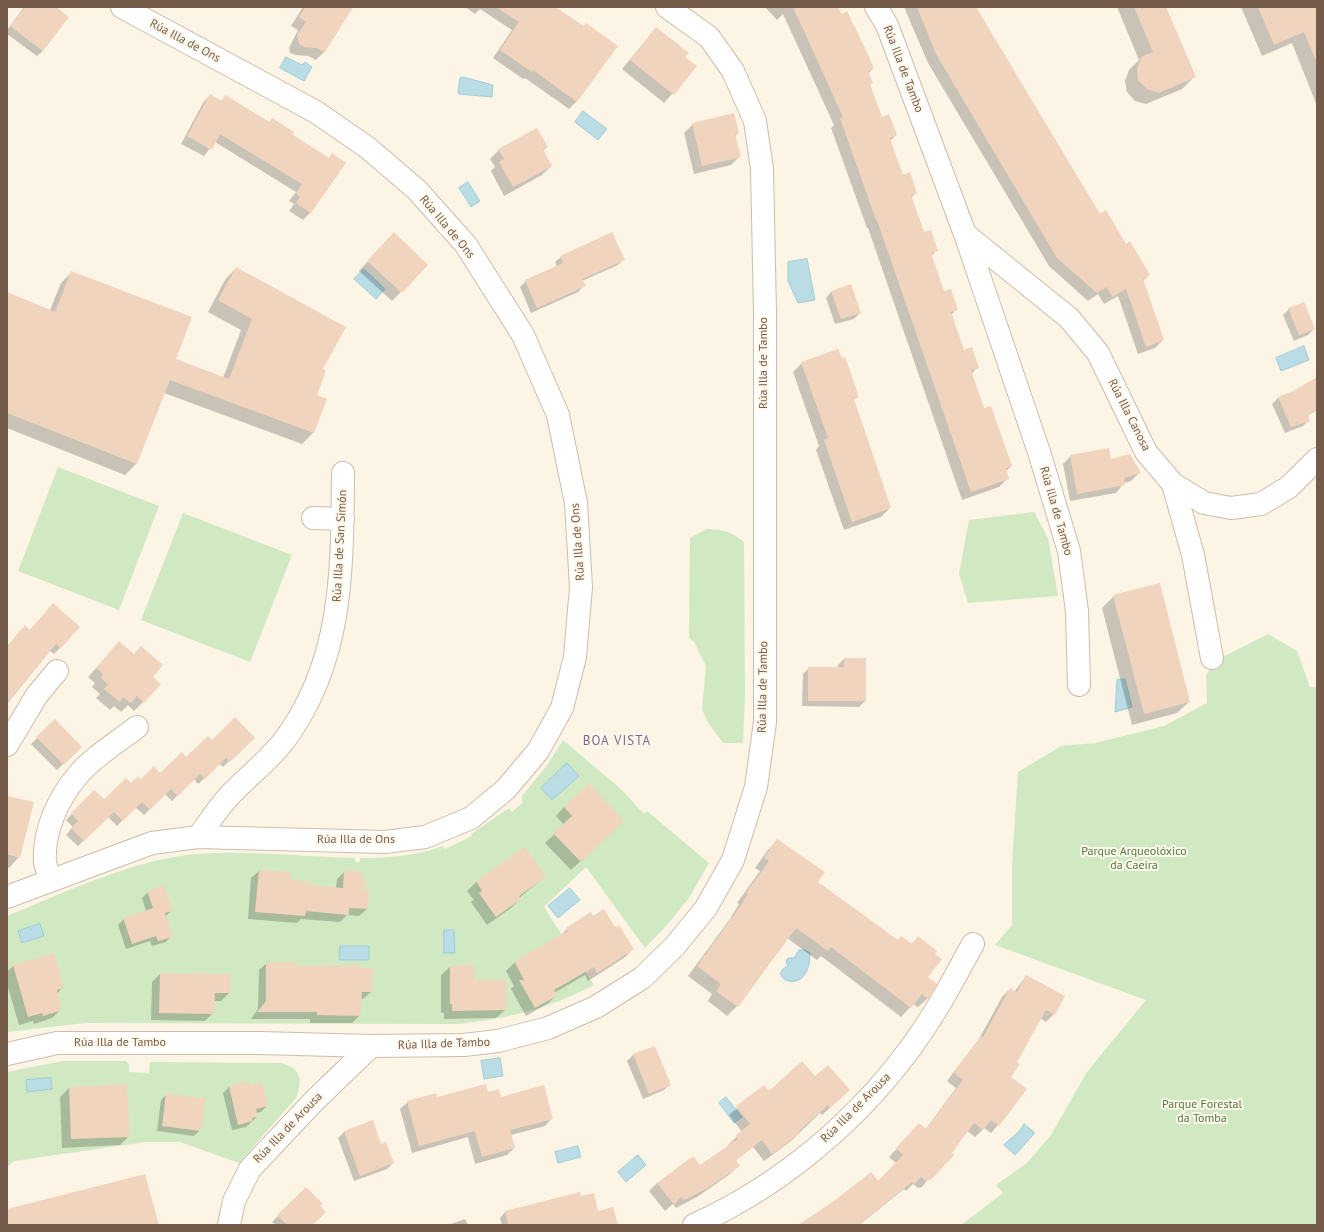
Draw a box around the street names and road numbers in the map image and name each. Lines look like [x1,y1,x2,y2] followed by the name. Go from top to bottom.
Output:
[147,16,223,66] street label: Rúa Illa de Ons
[880,23,926,115] street label: Rúa Illa de Tambo
[416,193,478,261] street label: Rúa Illa de Ons
[757,317,771,409] street label: Rúa Illa de Tambo
[1105,377,1153,453] street label: Rúa Illa Canosa
[1036,465,1076,557] street label: Rúa Illa de Tambo
[330,489,350,603] street label: Rúa Illa de San Simón
[568,503,588,581] street label: Rúa Illa de Ons
[755,641,771,733] street label: Rúa Illa de Tambo
[317,833,395,847] street label: Rúa Illa de Ons
[398,1035,490,1053] street label: Rúa Illa de Tambo
[74,1036,166,1050] street label: Rúa Illa de Tambo
[818,1070,894,1146] street label: Rúa Illa de Arousa
[250,1090,326,1166] street label: Rúa Illa de Arousa

